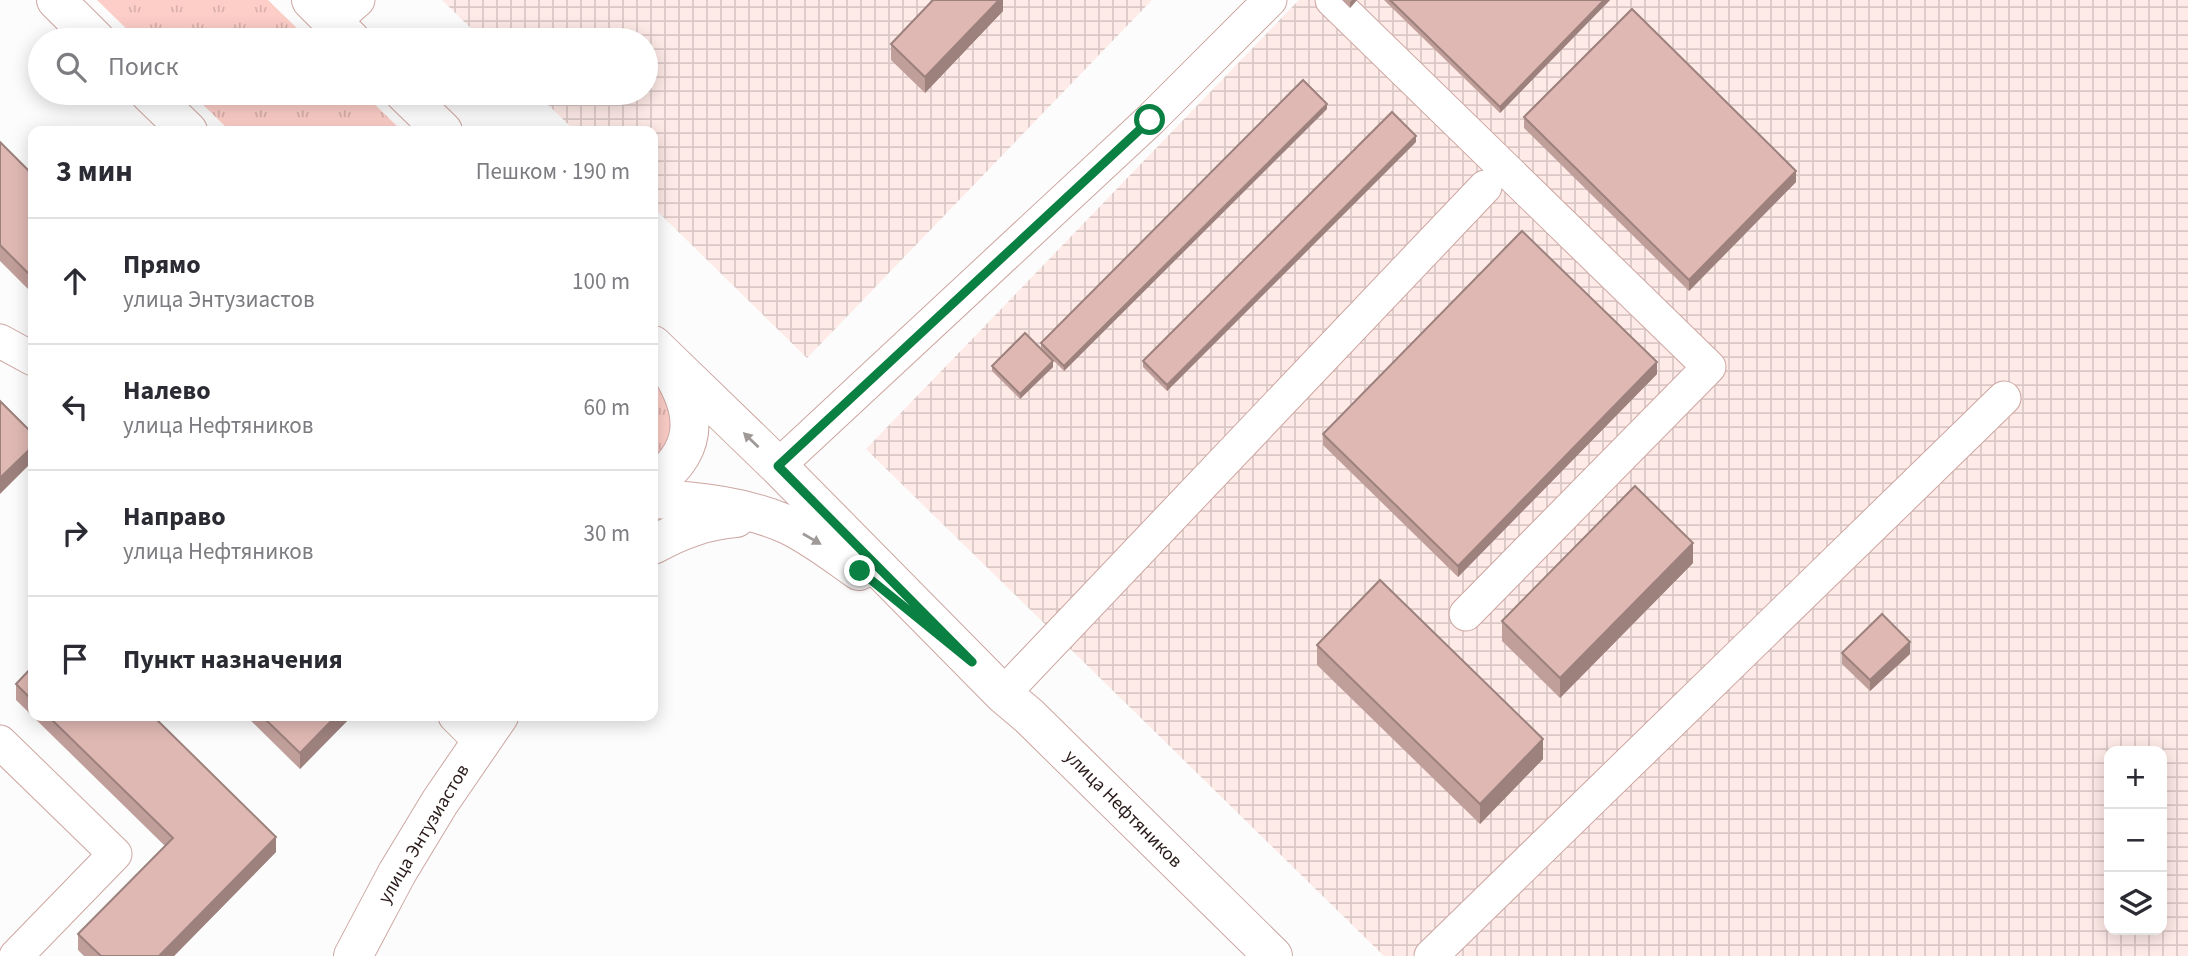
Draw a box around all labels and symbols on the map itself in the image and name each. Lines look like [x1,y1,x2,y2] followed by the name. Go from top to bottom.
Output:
[1134,104,1165,135] route start
[743,432,760,449] one-way arrow
[802,533,821,546] one-way arrow
[844,555,875,586] route end
[1058,744,1188,874] street label: улица Нефтяников
[372,759,476,909] street label: улица Энтузиастов

